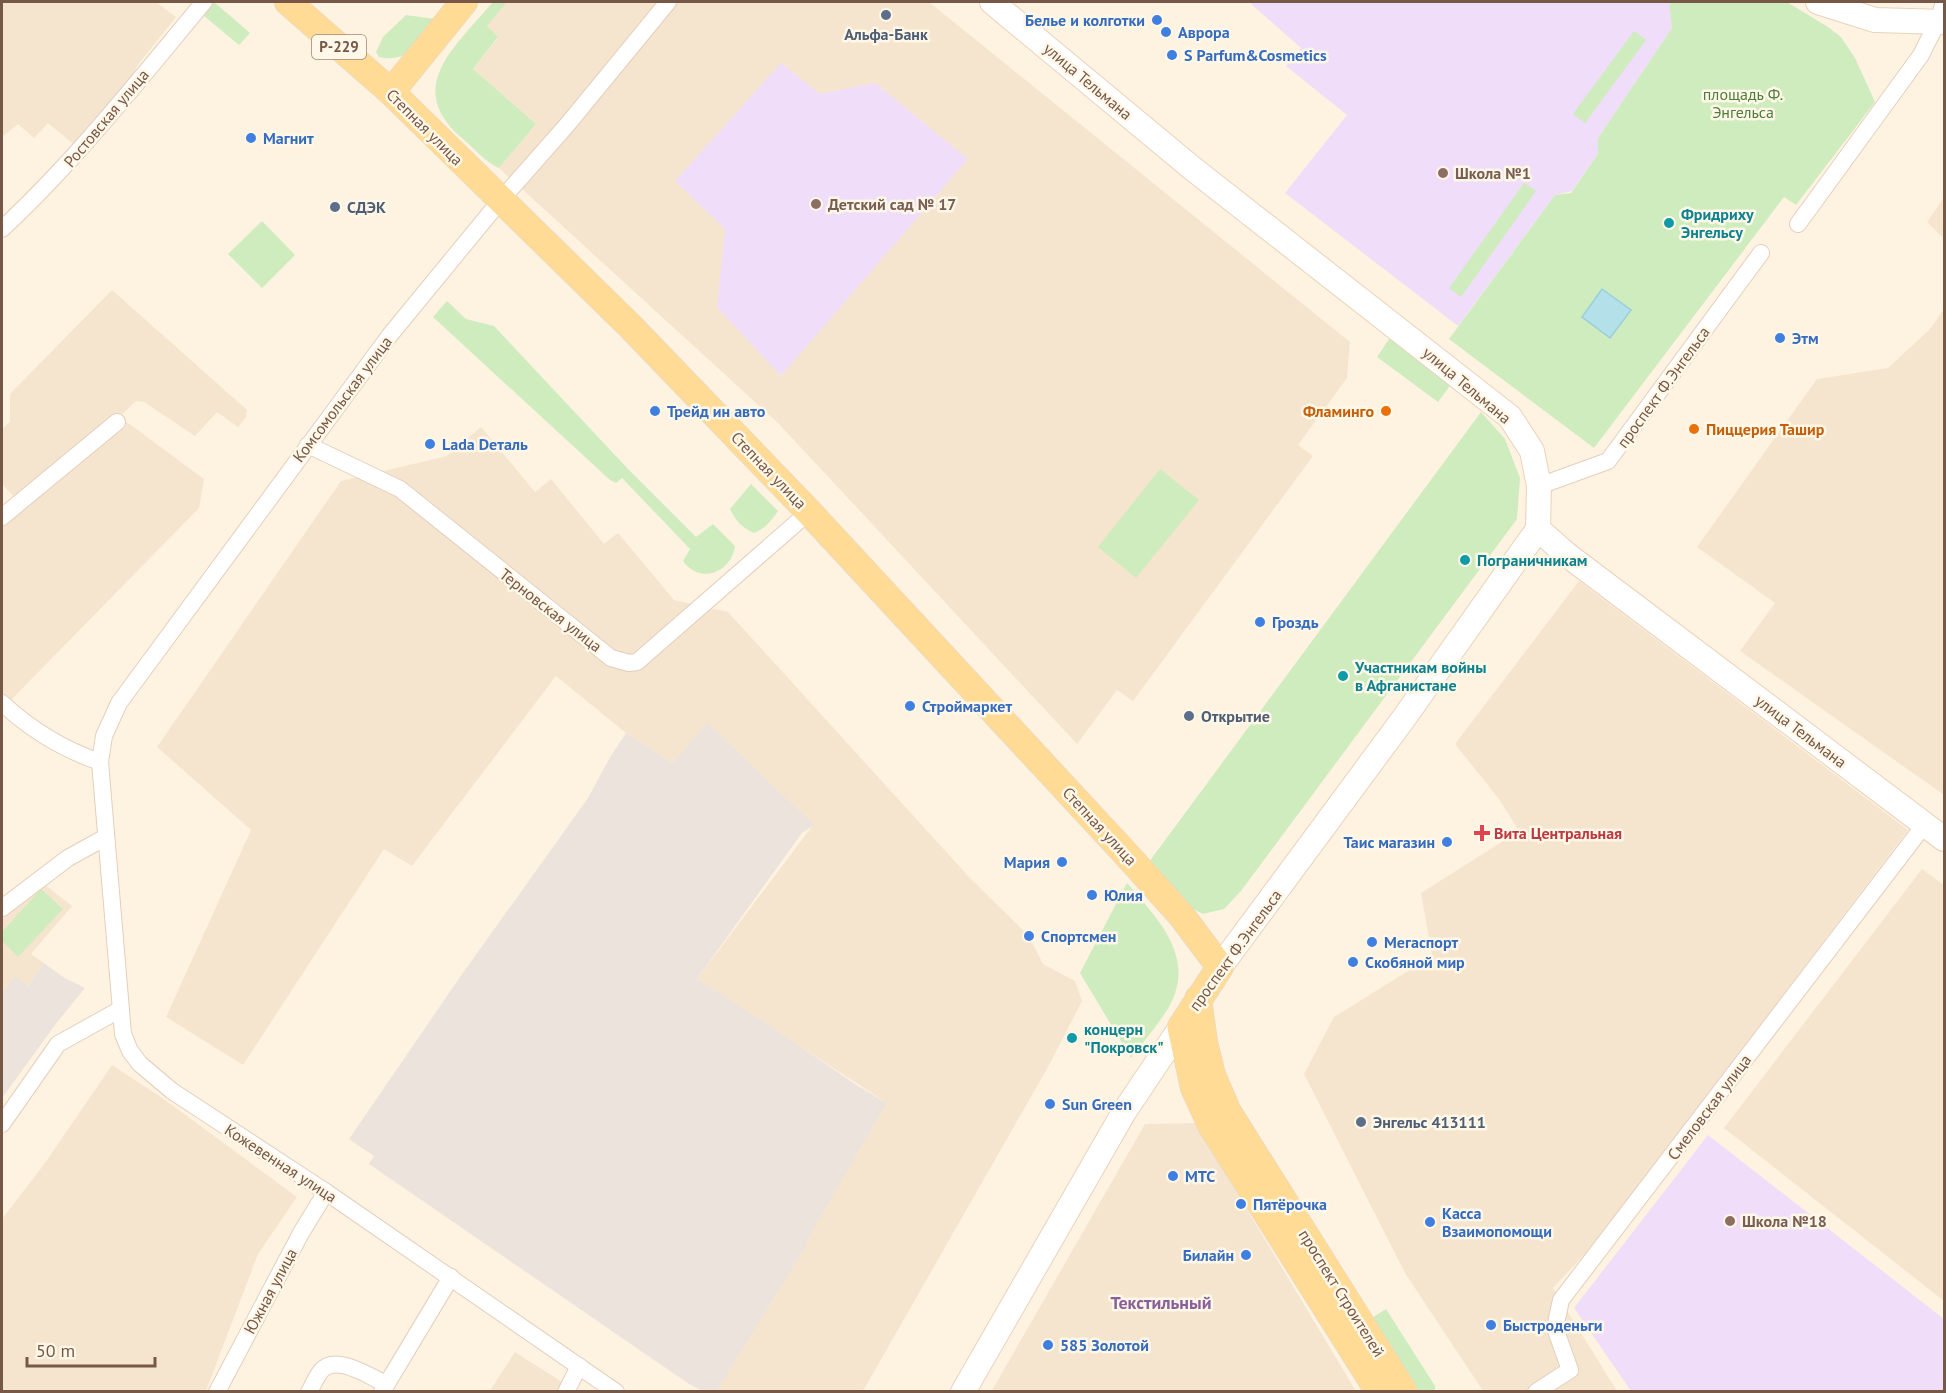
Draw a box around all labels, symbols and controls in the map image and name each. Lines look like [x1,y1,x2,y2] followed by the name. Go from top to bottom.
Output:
[879,8,893,22] marker: Альфа-Банк
[1025,10,1145,30] place label: Белье и колготки
[1150,13,1164,27] marker: Белье и колготки
[1178,22,1230,42] place label: Аврора
[844,24,928,44] place label: Альфа-Банк
[1159,25,1173,39] marker: Аврора
[312,35,366,59] road number: Р-229
[1040,38,1136,124] street label: улица Тельмана
[1184,45,1327,65] place label: S Parfum&Cosmetics
[1165,48,1179,62] marker: S Parfum&Cosmetics
[59,65,153,171] street label: Ростовская улица
[1703,84,1783,122] park label: площадь Ф. Энгельса
[383,85,467,169] street label: Степная улица
[263,128,314,148] place label: Магнит
[244,131,258,145] marker: Магнит
[1455,163,1531,183] place label: Школа №1
[1436,166,1450,180] marker: Школа №1
[828,194,956,214] place label: Детский сад № 17
[347,197,386,217] place label: СДЭК
[809,197,823,211] marker: Детский сад № 17
[328,200,342,214] marker: СДЭК
[1681,204,1754,242] place label: Фридриху Энгельсу
[1662,216,1676,230] marker: Фридриху Энгельсу
[1612,322,1714,452] street label: проспект Ф.Энгельса
[1792,328,1819,348] place label: Этм
[1773,331,1787,345] marker: Этм
[288,332,396,466] street label: Комсомольская улица
[1419,342,1515,428] street label: улица Тельмана
[667,401,766,421] place label: Трейд ин авто
[1303,401,1374,421] place label: Фламинго
[648,404,662,418] marker: Трейд ин авто
[1379,404,1393,418] marker: Фламинго
[1706,419,1825,439] place label: Пиццерия Ташир
[1687,422,1701,436] marker: Пиццерия Ташир
[727,427,811,513] street label: Степная улица
[442,434,528,454] place label: Lada Dеталь
[423,437,437,451] marker: Lada Dеталь
[1477,550,1588,570] place label: Пограничникам
[1458,553,1472,567] marker: Пограничникам
[496,564,606,656] street label: Терновская улица
[1272,612,1319,632] place label: Гроздь
[1253,615,1267,629] marker: Гроздь
[1354,657,1486,695] place label: Участникам войны в Афганистане
[1336,669,1350,683] marker: Участникам войны в Афганистане
[1751,690,1851,772] street label: улица Тельмана
[922,696,1012,716] place label: Строймаркет
[903,699,917,713] marker: Строймаркет
[1201,706,1270,726] place label: Открытие
[1182,709,1196,723] marker: Открытие
[1059,783,1141,869] street label: Степная улица
[1494,823,1622,843] place label: Вита Центральная
[1475,826,1489,840] marker: Вита Центральная
[1344,832,1435,852] place label: Таис магазин
[1440,835,1454,849] marker: Таис магазин
[1004,852,1050,872] place label: Мария
[1055,855,1069,869] marker: Мария
[1104,885,1143,905] place label: Юлия
[1184,885,1286,1015] street label: проспект Ф.Энгельса
[1085,888,1099,902] marker: Юлия
[1041,926,1116,946] place label: Спортсмен
[1022,929,1036,943] marker: Спортсмен
[1384,932,1458,952] place label: Мегаспорт
[1365,935,1379,949] marker: Мегаспорт
[1365,952,1465,972] place label: Скобяной мир
[1346,955,1360,969] marker: Скобяной мир
[1084,1019,1164,1057] place label: концерн "Покровск"
[1065,1031,1079,1045] marker: концерн "Покровск"
[1663,1050,1755,1164] street label: Смеловская улица
[1062,1094,1132,1114] place label: Sun Green
[1043,1097,1057,1111] marker: Sun Green
[1373,1112,1486,1132] place label: Энгельс 413111
[1354,1115,1368,1129] marker: Энгельс 413111
[221,1119,341,1207] street label: Кожевенная улица
[1185,1166,1215,1186] place label: МТС
[1166,1169,1180,1183] marker: МТС
[1253,1194,1327,1214] place label: Пятёрочка
[1234,1197,1248,1211] marker: Пятёрочка
[1442,1203,1552,1241] place label: Касса Взаимопомощи
[1742,1211,1827,1231] place label: Школа №18
[1723,1214,1737,1228] marker: Школа №18
[1423,1215,1437,1229] marker: Касса Взаимопомощи
[1295,1225,1389,1361] street label: проспект Строителей
[239,1245,301,1337] street label: Южная улица
[1183,1245,1234,1265] place label: Билайн
[1239,1248,1253,1262] marker: Билайн
[1111,1291,1211,1314] district label: Текстильный
[1503,1315,1603,1335] place label: Быстроденьги
[1484,1318,1498,1332] marker: Быстроденьги
[27,1330,154,1368] scale bar
[1060,1335,1149,1355] place label: 585 Золотой
[1041,1338,1055,1352] marker: 585 Золотой
[36,1339,75,1362] text: 50 m

